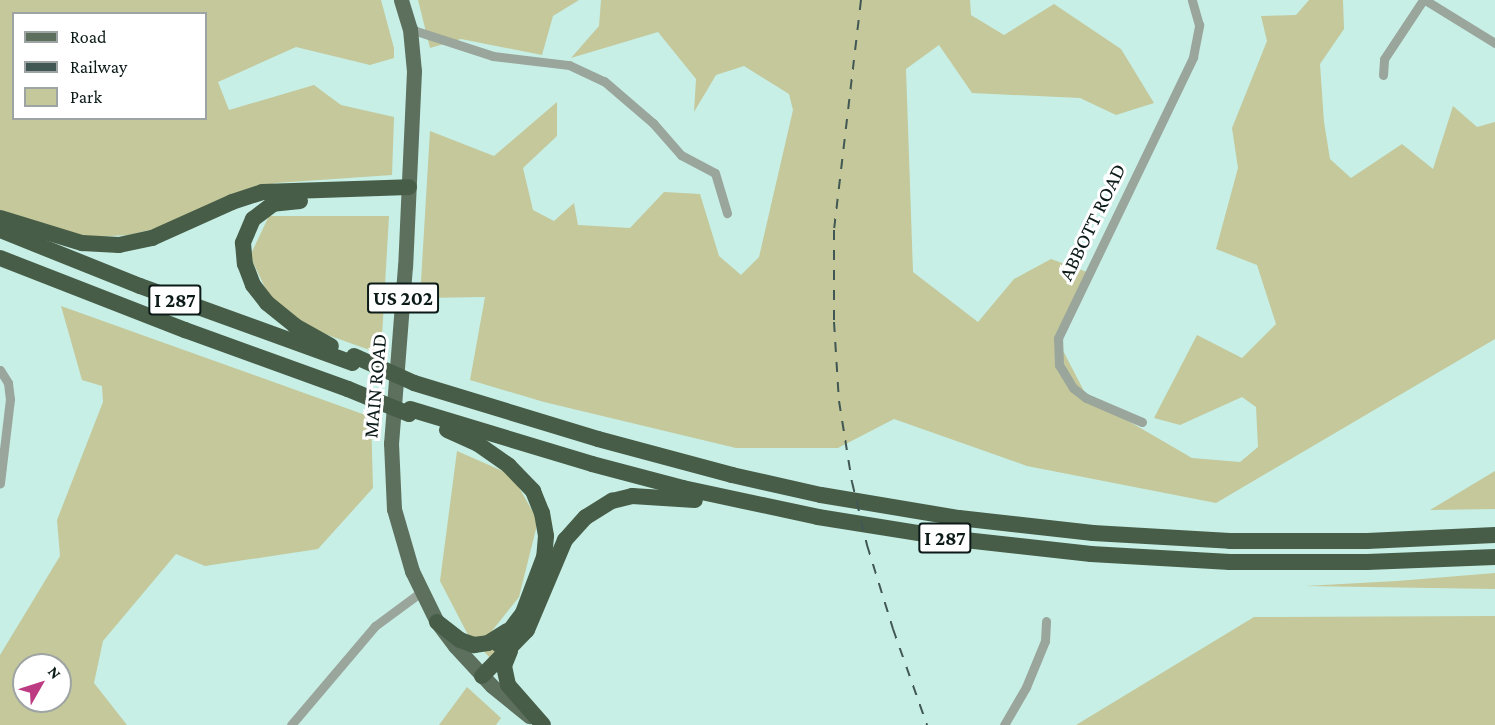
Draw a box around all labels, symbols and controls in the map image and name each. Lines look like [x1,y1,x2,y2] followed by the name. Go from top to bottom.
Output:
[12,12,207,120] legend
[70,27,107,47] text: Road
[70,57,127,77] text: Railway
[70,87,102,107] text: Park
[1053,159,1131,285] street label: ABBOTT ROAD
[367,281,439,315] road number: US 202
[148,283,202,317] road number: I 287
[358,333,392,439] street label: MAIN ROAD
[918,521,972,555] road number: I 287
[12,653,72,713] north arrow
[45,663,65,682] text: N

